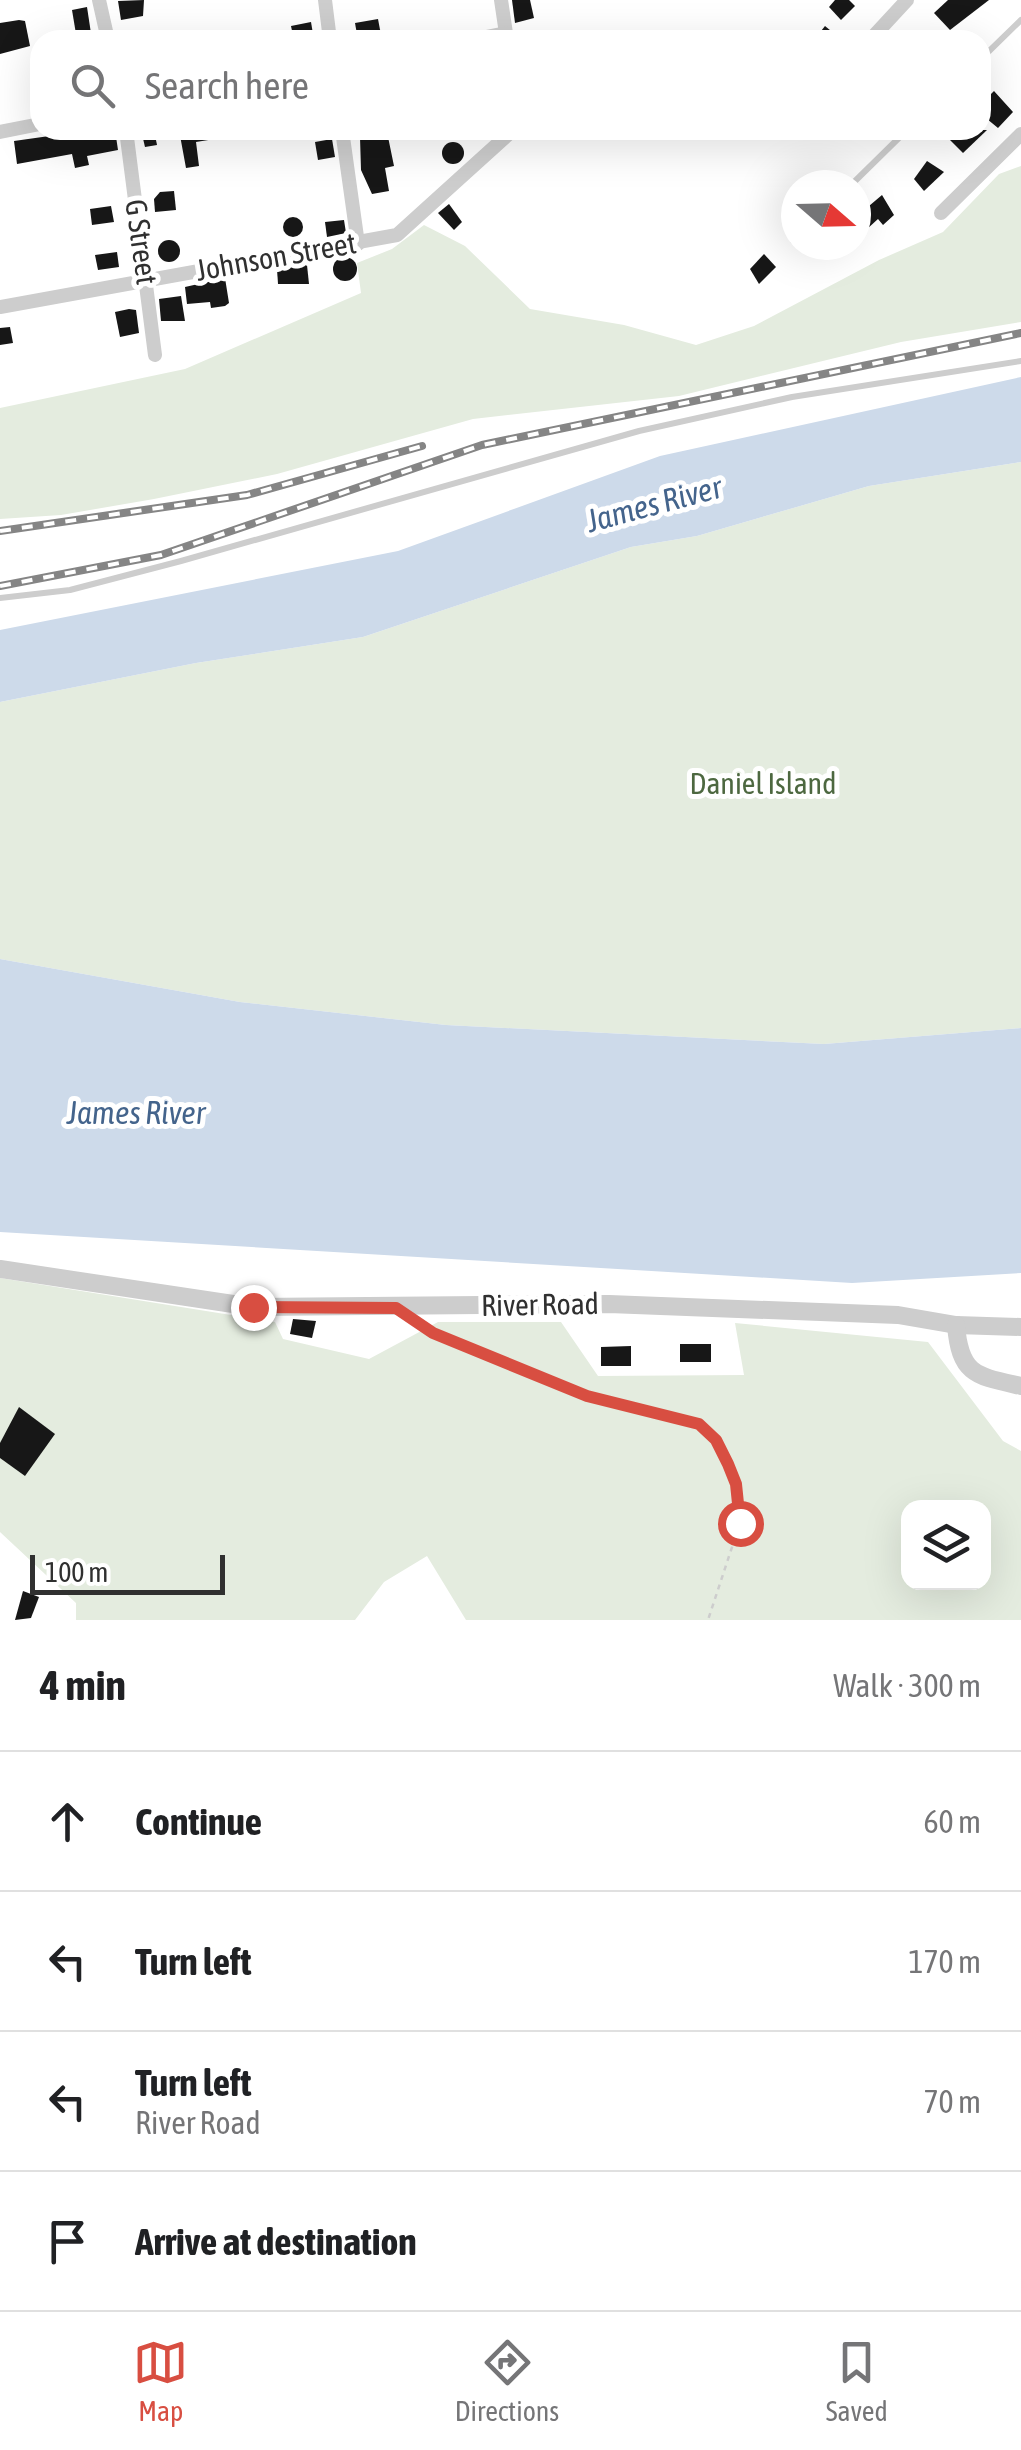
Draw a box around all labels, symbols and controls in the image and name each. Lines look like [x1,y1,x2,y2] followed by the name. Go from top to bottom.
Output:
[30,30,991,140] search box
[65,58,120,113] icon: search
[145,64,309,107] text: Search here
[781,170,871,260] north arrow
[119,197,165,287] street label: G Street
[193,225,359,287] street label: Johnson Street
[581,467,727,540] water label: James River
[690,766,836,800] park label: Daniel Island
[66,1094,207,1131] water label: James River
[231,1285,277,1331] route end
[481,1286,599,1322] street label: River Road
[901,1500,991,1590] map controls
[901,1500,991,1590] button: layers
[718,1501,764,1547] route start
[30,1550,225,1594] scale bar
[45,1556,108,1588] text: 100 m
[40,1661,126,1709] text: 4 min
[833,1667,981,1704] text: Walk · 300 m
[40,1794,95,1849] icon: ahead
[135,1800,262,1843] text: Continue
[923,1803,981,1840] text: 60 m
[40,1934,95,1989] icon: left
[135,1940,251,1983] text: Turn left
[908,1943,981,1980] text: 170 m
[135,2061,251,2104] text: Turn left
[40,2074,95,2129] icon: left
[923,2083,981,2120] text: 70 m
[135,2104,261,2141] text: River Road
[40,2214,95,2269] icon: arrive
[135,2220,417,2263] text: Arrive at destination
[133,2335,188,2427] tab: Map
[455,2335,559,2427] tab: Directions
[826,2335,888,2427] tab: Saved

